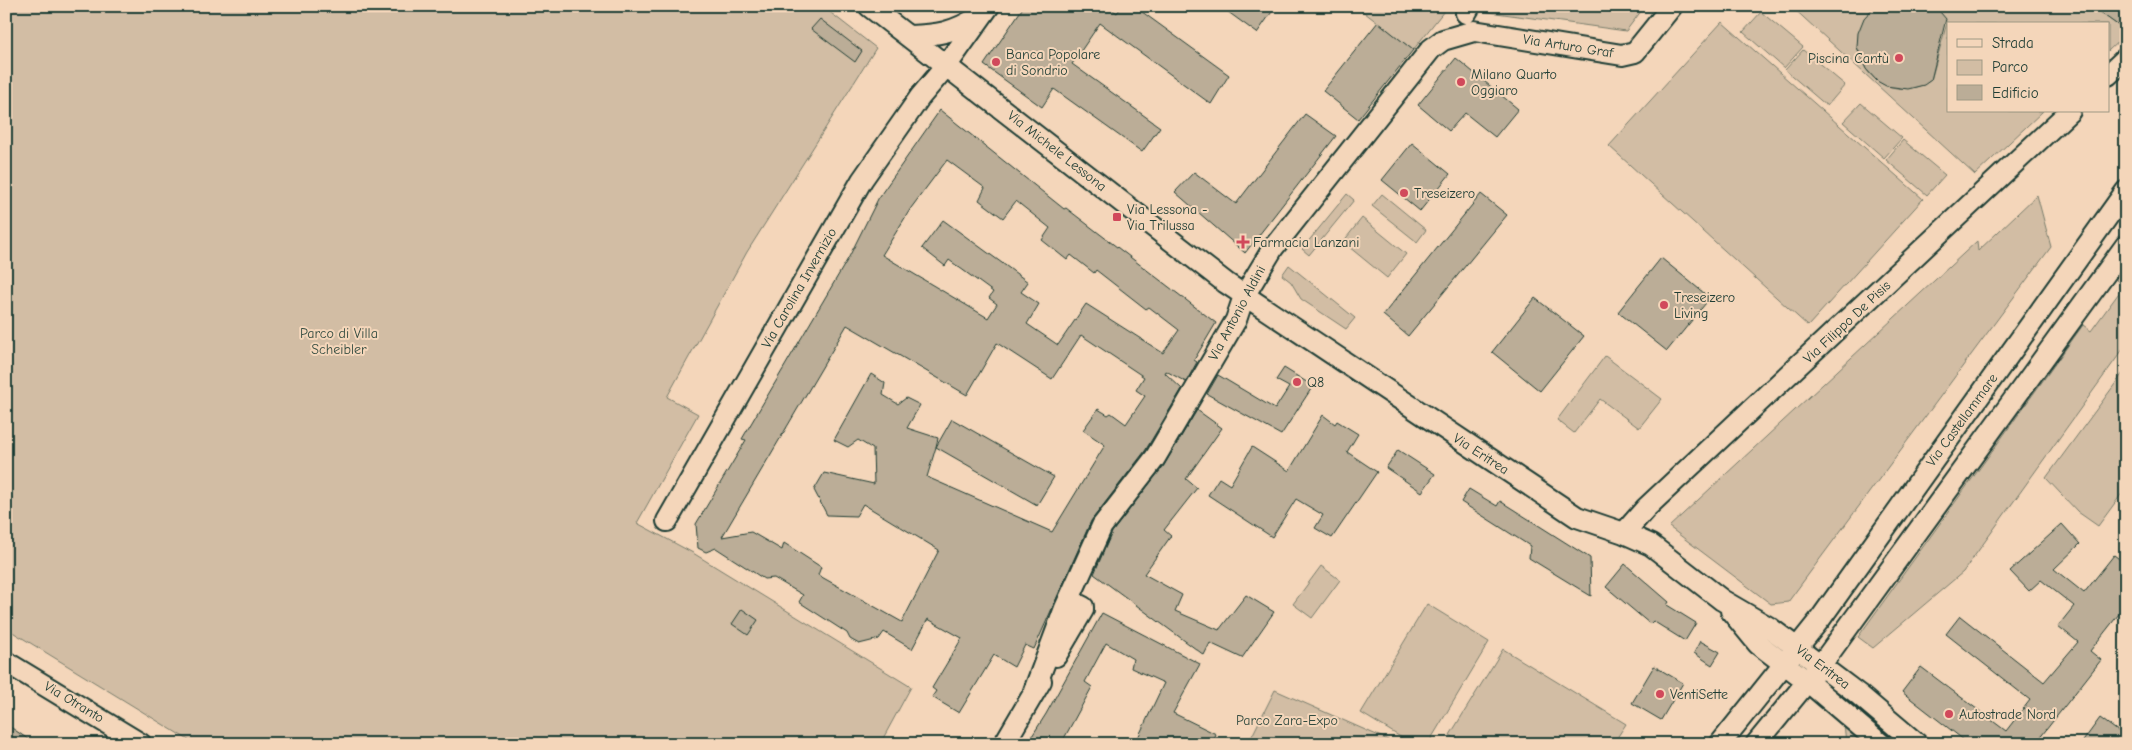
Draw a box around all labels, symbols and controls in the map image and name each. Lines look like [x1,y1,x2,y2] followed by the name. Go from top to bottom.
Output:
[1947,22,2110,112] legend
[1522,30,1615,62] street label: Via Arturo Graf
[1992,34,2034,52] text: Strada
[1006,46,1100,79] place label: Banca Popolare di Sondrio
[1808,50,1889,67] place label: Piscina Cantù
[1893,52,1905,64] marker: Piscina Cantù
[990,56,1002,68] marker: Banca Popolare di Sondrio
[1992,58,2028,76] text: Parco
[1471,66,1557,99] place label: Milano Quarto Oggiaro
[1455,76,1467,88] marker: Milano Quarto Oggiaro
[1992,84,2039,102] text: Edificio
[1004,107,1110,195] street label: Via Michele Lessona
[1414,185,1475,202] place label: Treseizero
[1398,187,1410,199] marker: Treseizero
[1127,201,1208,234] place label: Via Lessona - Via Trilussa
[1111,211,1123,223] marker: Via Lessona - Via Trilussa
[758,225,840,351] street label: Via Carolina Invernizio
[1253,234,1359,251] place label: Farmacia Lanzani
[1237,236,1249,248] marker: Farmacia Lanzani
[1205,263,1269,363] street label: Via Antonio Aldini
[1800,277,1894,367] street label: Via Filippo De Pisis
[1674,289,1735,322] place label: Treseizero Living
[1658,299,1670,311] marker: Treseizero Living
[300,325,378,358] park label: Parco di Villa Scheibler
[1923,370,2001,470] street label: Via Castellammare
[1307,374,1324,391] place label: Q8
[1291,376,1303,388] marker: Q8
[1450,430,1512,478] street label: Via Eritrea
[1793,641,1853,693] street label: Via Eritrea
[41,677,107,727] street label: Via Otranto
[1670,686,1728,703] place label: VentiSette
[1654,688,1666,700] marker: VentiSette
[1959,706,2056,723] place label: Autostrade Nord
[1943,708,1955,720] marker: Autostrade Nord
[1236,712,1338,729] park label: Parco Zara-Expo

